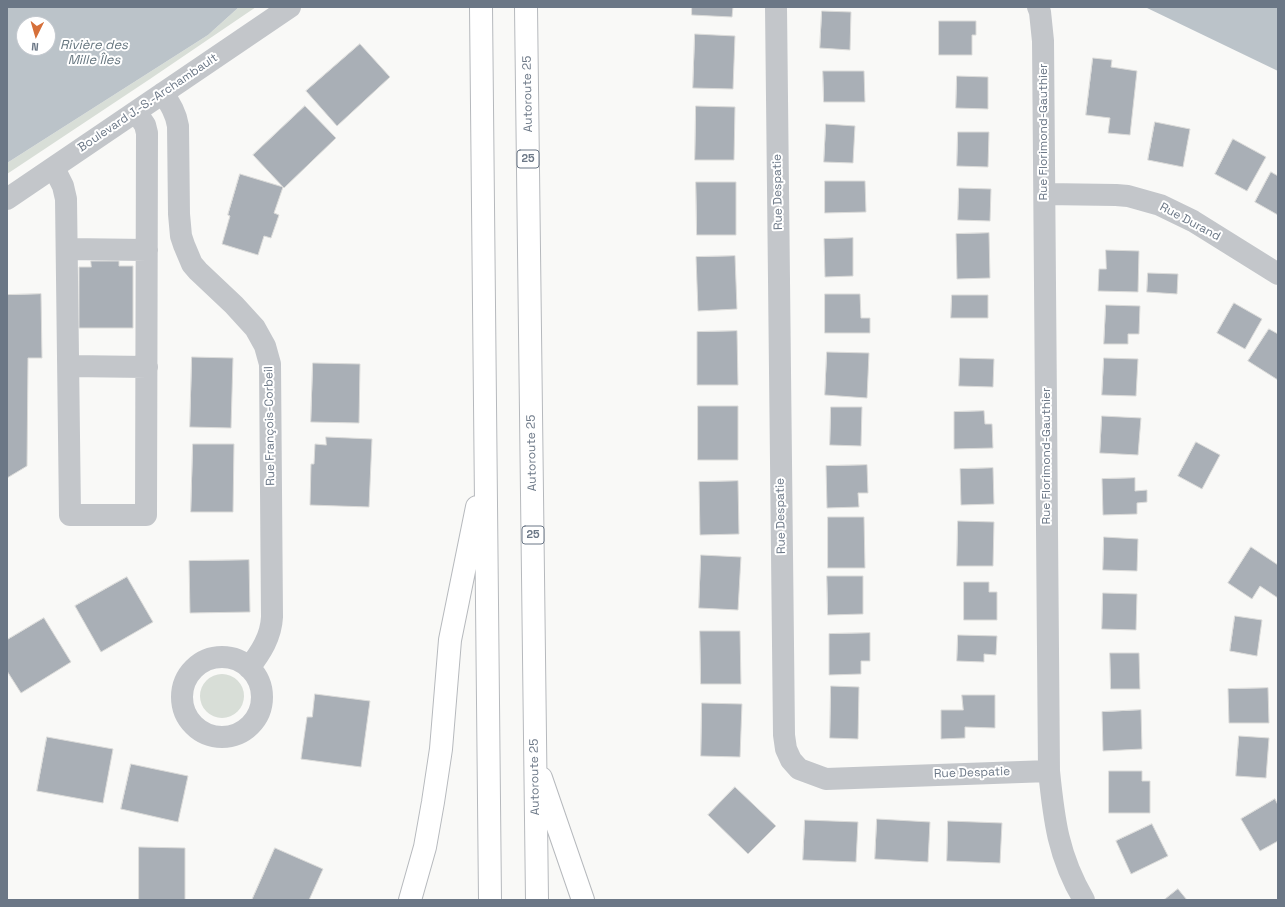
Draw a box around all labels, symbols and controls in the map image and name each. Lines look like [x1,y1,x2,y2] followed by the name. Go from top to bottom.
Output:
[16,16,56,56] north arrow
[60,37,128,68] water label: Rivière des Mille Îles
[31,40,39,54] text: N
[75,51,221,155] street label: Boulevard J.-S.-Archambault
[520,56,536,132] street label: Autoroute 25
[1037,63,1051,201] street label: Rue Florimond-Gauthier
[517,150,539,168] road number: 25
[770,154,786,230] street label: Rue Despatie
[1157,200,1223,244] street label: Rue Durand
[262,366,278,486] street label: Rue François-Corbeil
[1040,387,1054,525] street label: Rue Florimond-Gauthier
[524,415,540,491] street label: Autoroute 25
[773,478,789,554] street label: Rue Despatie
[522,526,544,544] road number: 25
[527,739,543,815] street label: Autoroute 25
[934,764,1010,782] street label: Rue Despatie

